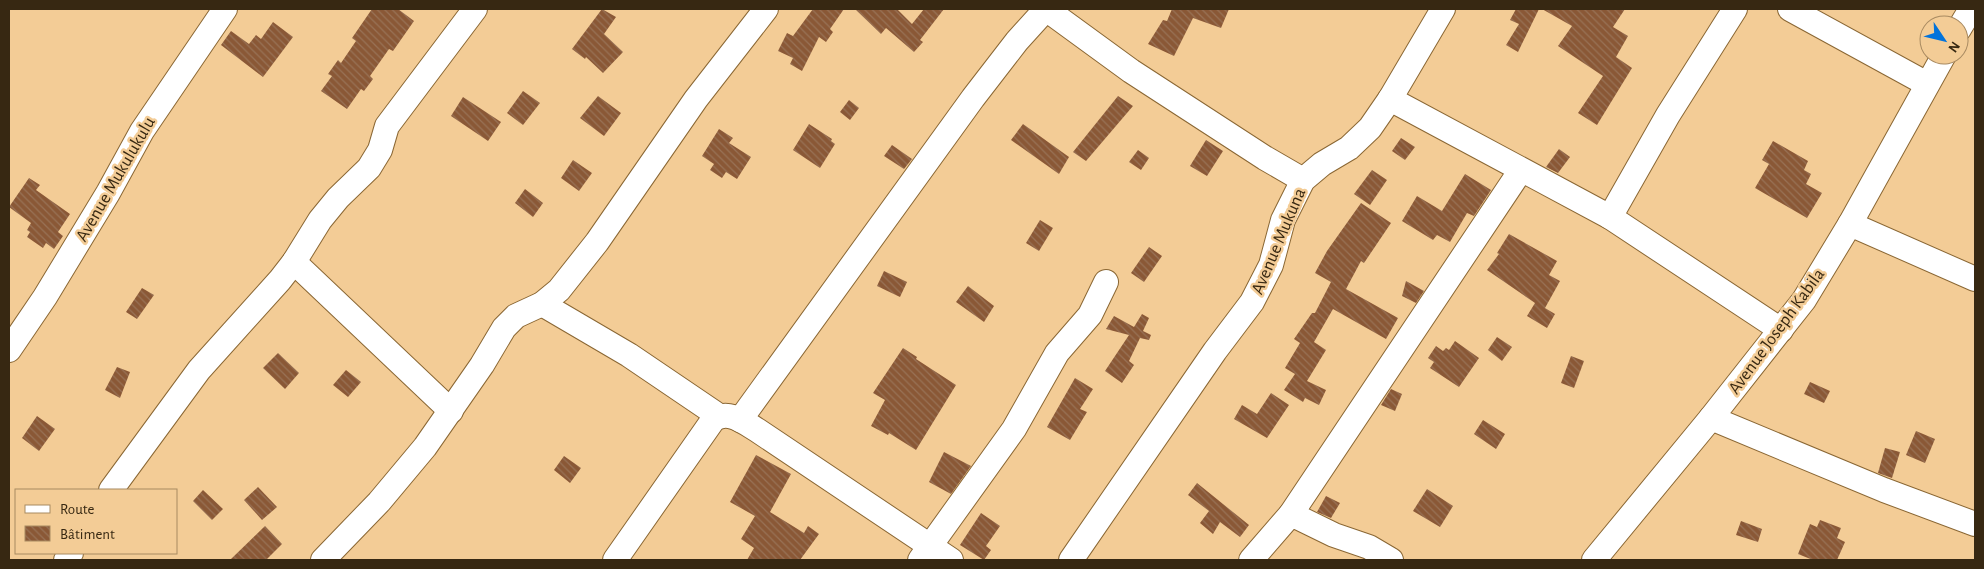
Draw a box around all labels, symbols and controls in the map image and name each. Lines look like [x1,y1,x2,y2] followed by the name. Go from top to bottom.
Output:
[1919,15,1969,65] north arrow
[1945,39,1962,55] text: N
[73,114,159,245] street label: Avenue Mukulukulu
[1249,186,1309,297] street label: Avenue Mukuna
[1725,265,1828,398] street label: Avenue Joseph Kabila
[15,489,178,554] legend
[60,502,94,517] text: Route
[60,527,115,542] text: Bâtiment

